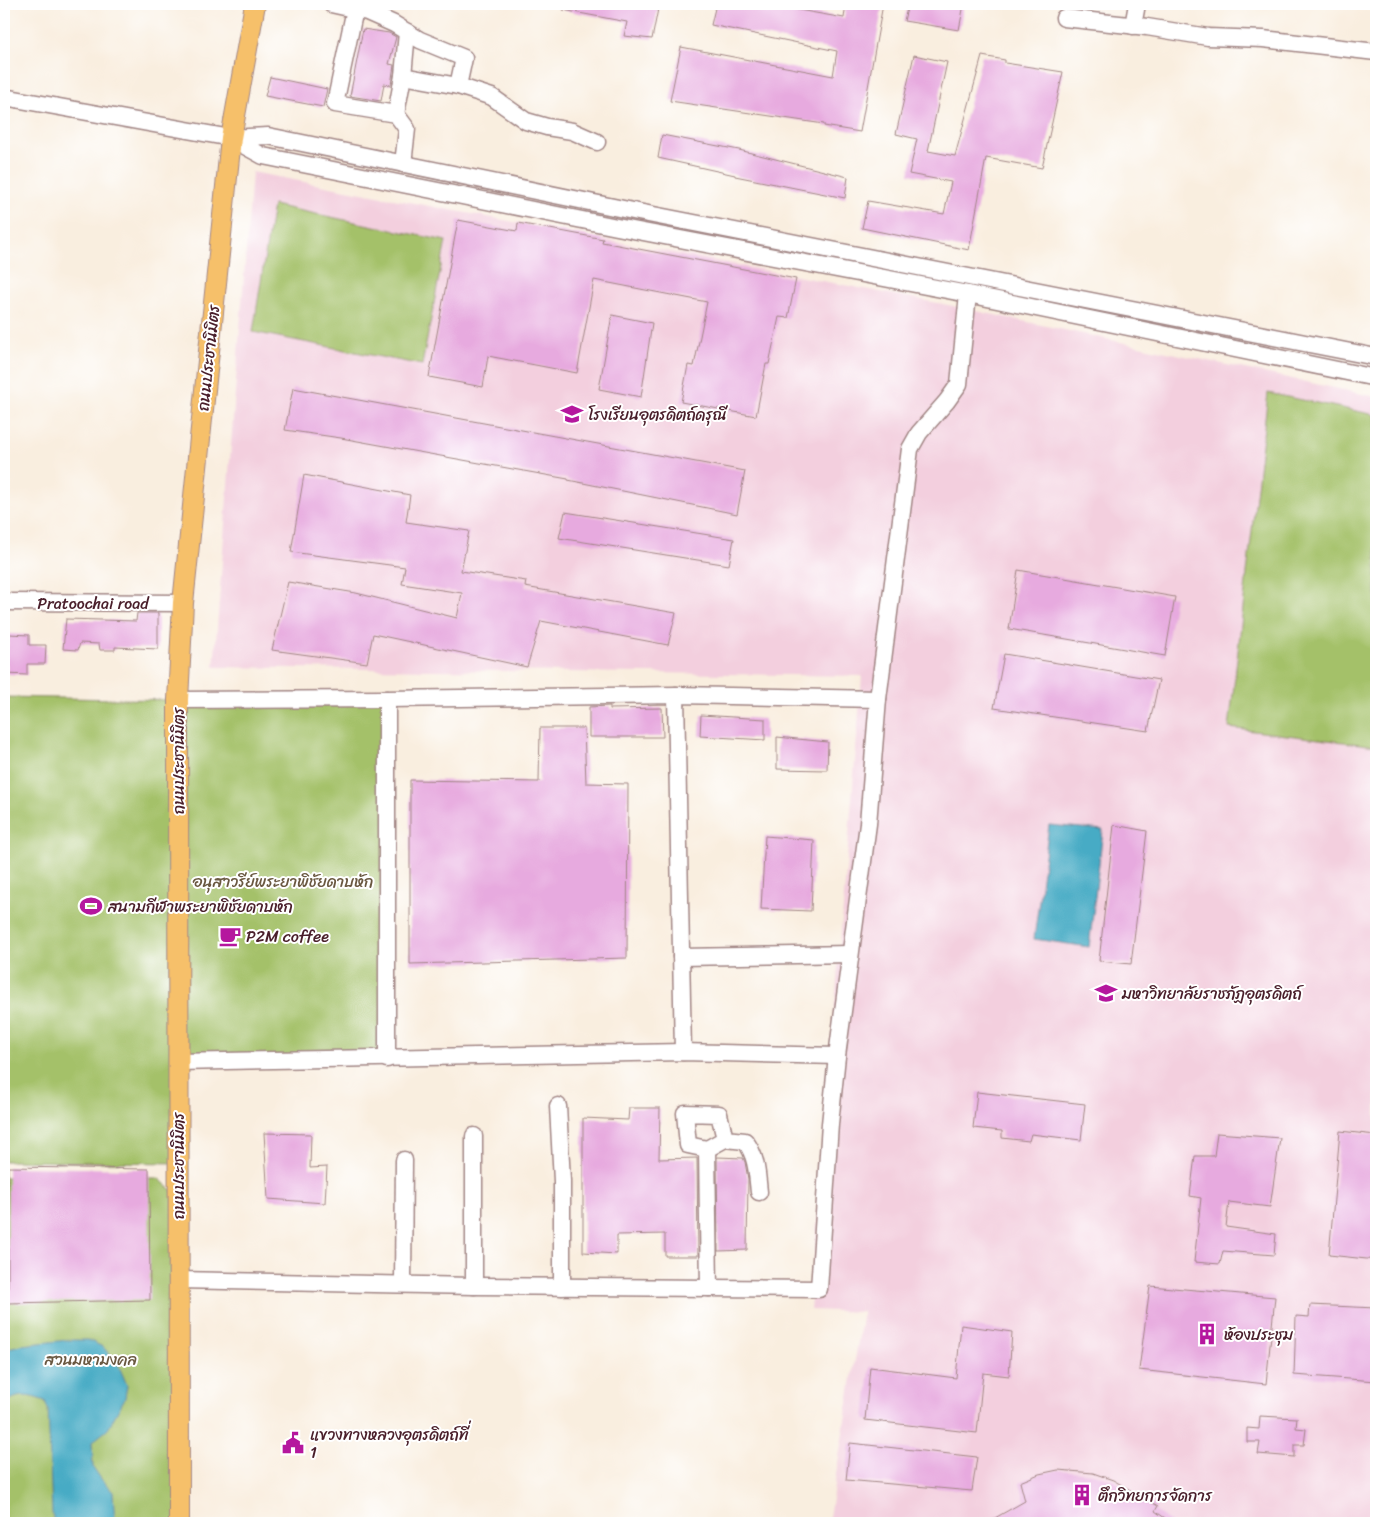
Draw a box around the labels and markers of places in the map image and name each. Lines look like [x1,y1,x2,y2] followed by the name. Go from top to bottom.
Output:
[588,400,728,429] place label: โรงเรียนอุตรดิตถ์ดรุณี
[559,401,585,427] school or university icon: โรงเรียนอุตรดิตถ์ดรุณี
[107,892,293,921] place label: สนามกีฬาพระยาพิชัยดาบหัก
[78,893,104,919] sports icon: สนามกีฬาพระยาพิชัยดาบหัก
[246,922,329,951] place label: P2M coffee
[217,923,243,949] cafe icon: P2M coffee
[1121,979,1305,1008] place label: มหาวิทยาลัยราชภัฏอุตรดิตถ์
[1093,980,1119,1006] school or university icon: มหาวิทยาลัยราชภัฏอุตรดิตถ์
[1224,1320,1293,1349] place label: ห้องประชุม
[1194,1321,1220,1347] building icon: ห้องประชุม
[310,1420,472,1467] place label: แขวงทางหลวงอุตรดิตถ์ที่ 1
[280,1430,306,1456] public building icon: แขวงทางหลวงอุตรดิตถ์ที่ 1
[1098,1481,1213,1510] place label: ตึกวิทยการจัดการ
[1069,1482,1095,1508] building icon: ตึกวิทยการจัดการ

